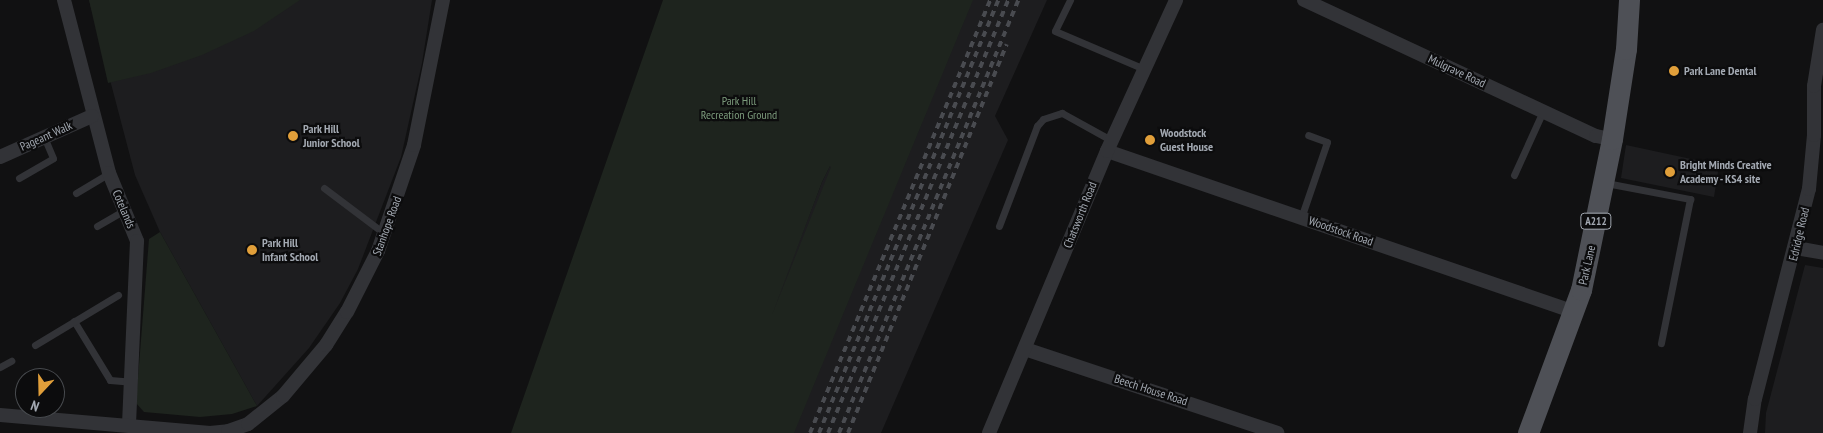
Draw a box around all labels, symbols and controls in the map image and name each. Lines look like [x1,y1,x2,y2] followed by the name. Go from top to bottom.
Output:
[1426,51,1488,91] street label: Mulgrave Road
[1684,64,1757,78] place label: Park Lane Dental
[1668,65,1680,77] marker: Park Lane Dental
[701,94,777,122] park label: Park Hill Recreation Ground
[18,118,74,154] street label: Pageant Walk
[303,122,360,150] place label: Park Hill Junior School
[1160,126,1213,154] place label: Woodstock Guest House
[287,130,299,142] marker: Park Hill Junior School
[1144,134,1156,146] marker: Woodstock Guest House
[1680,158,1772,186] place label: Bright Minds Creative Academy - KS4 site
[1664,166,1676,178] marker: Bright Minds Creative Academy - KS4 site
[1060,180,1100,250] street label: Chatsworth Road
[109,187,139,231] street label: Cotelands
[370,194,404,258] street label: Stanhope Road
[1786,206,1812,262] street label: Edridge Road
[1580,212,1612,230] road number: A212
[1307,213,1375,249] street label: Woodstock Road
[262,236,318,264] place label: Park Hill Infant School
[246,244,258,256] marker: Park Hill Infant School
[1575,244,1599,286] street label: Park Lane
[15,368,65,418] north arrow
[1112,371,1190,409] street label: Beech House Road
[28,396,42,416] text: N

